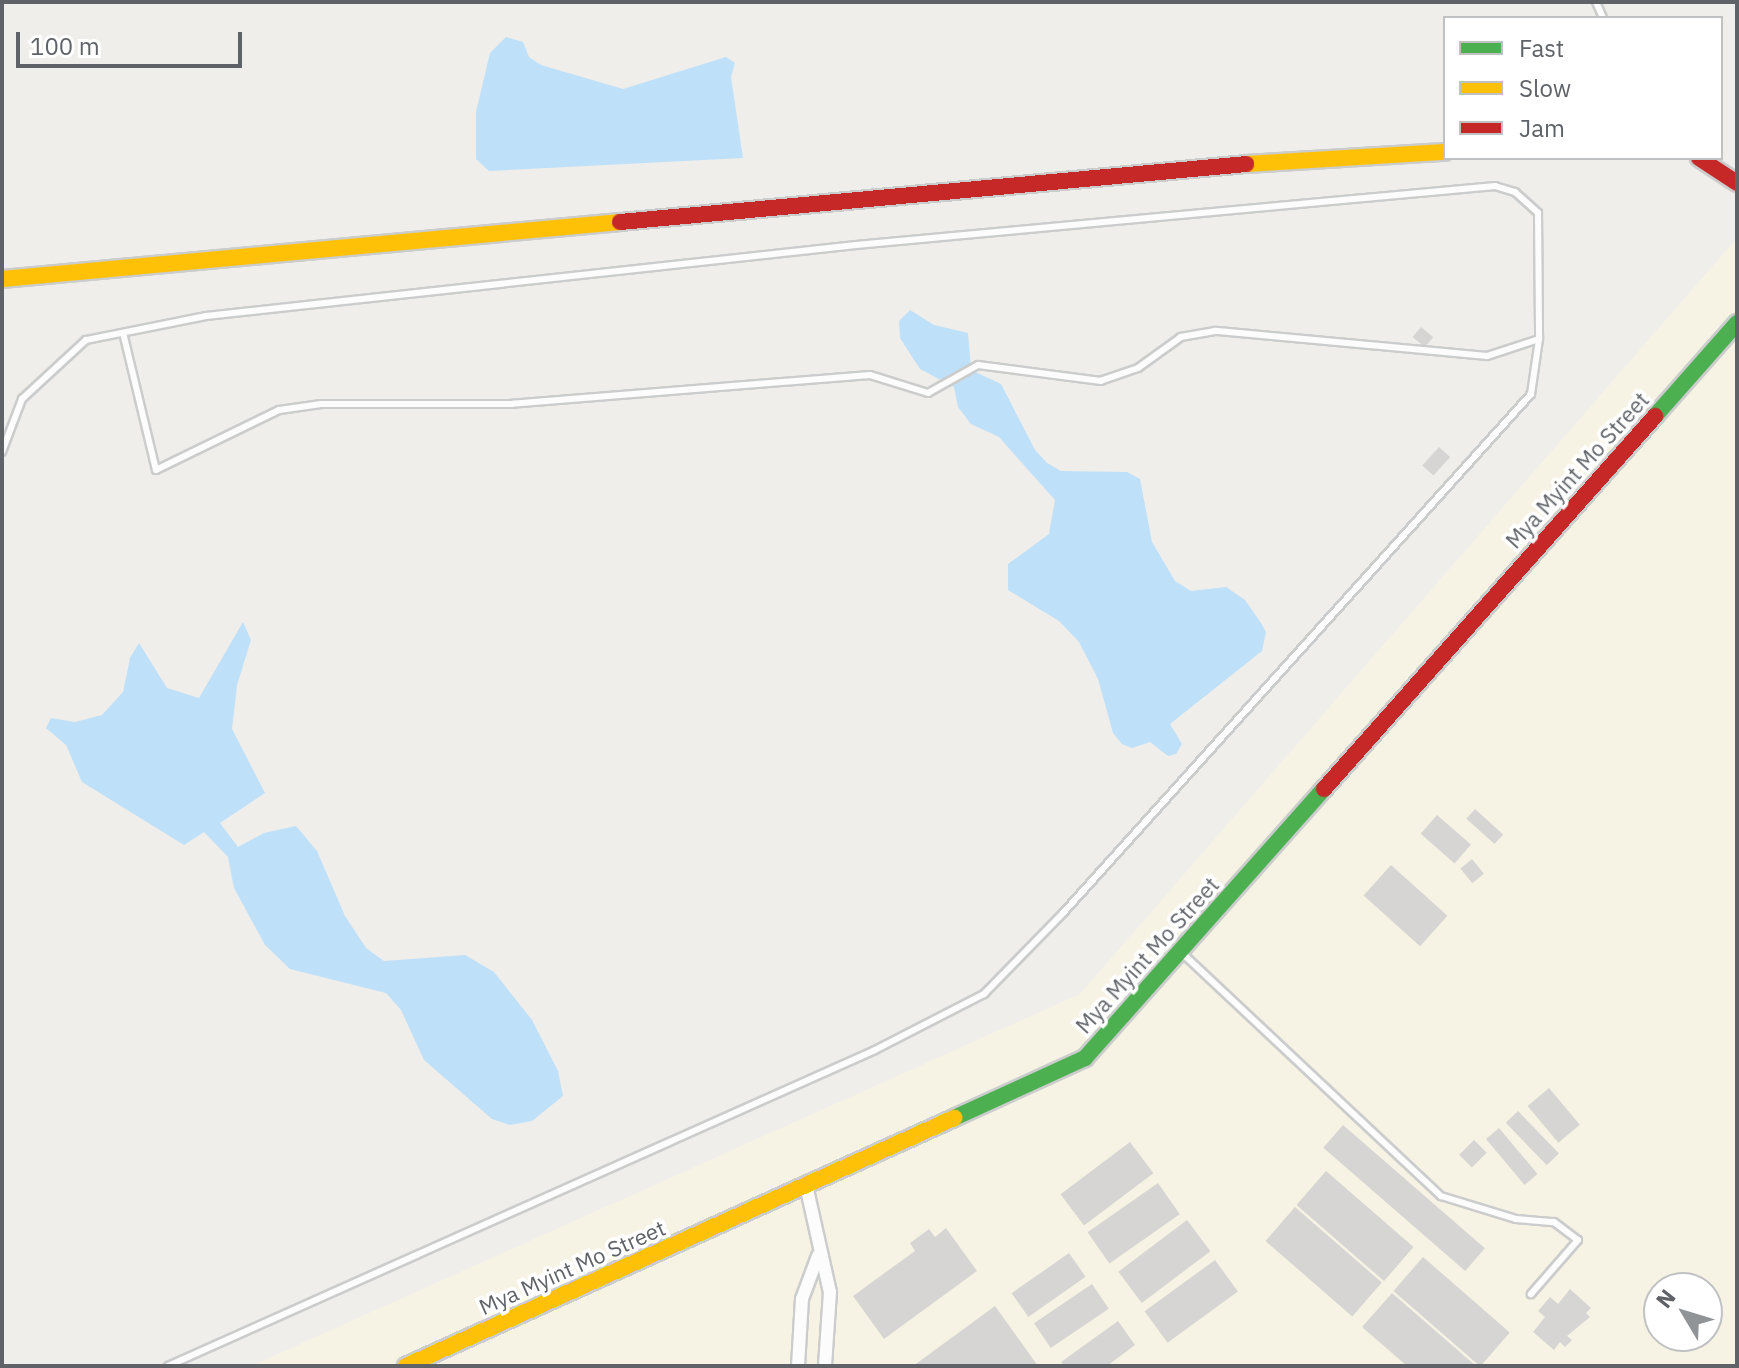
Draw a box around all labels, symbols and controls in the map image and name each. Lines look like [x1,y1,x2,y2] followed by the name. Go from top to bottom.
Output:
[20,16,246,66] scale bar
[1443,16,1723,160] legend
[30,30,100,62] text: 100 m
[1519,32,1564,64] text: Fast
[1519,72,1571,104] text: Slow
[1519,112,1565,144] text: Jam
[1500,387,1654,553] street label: Mya Myint Mo Street
[1070,872,1224,1038] street label: Mya Myint Mo Street
[475,1214,669,1320] street label: Mya Myint Mo Street
[1643,1272,1723,1352] north arrow
[1649,1283,1682,1313] text: N

